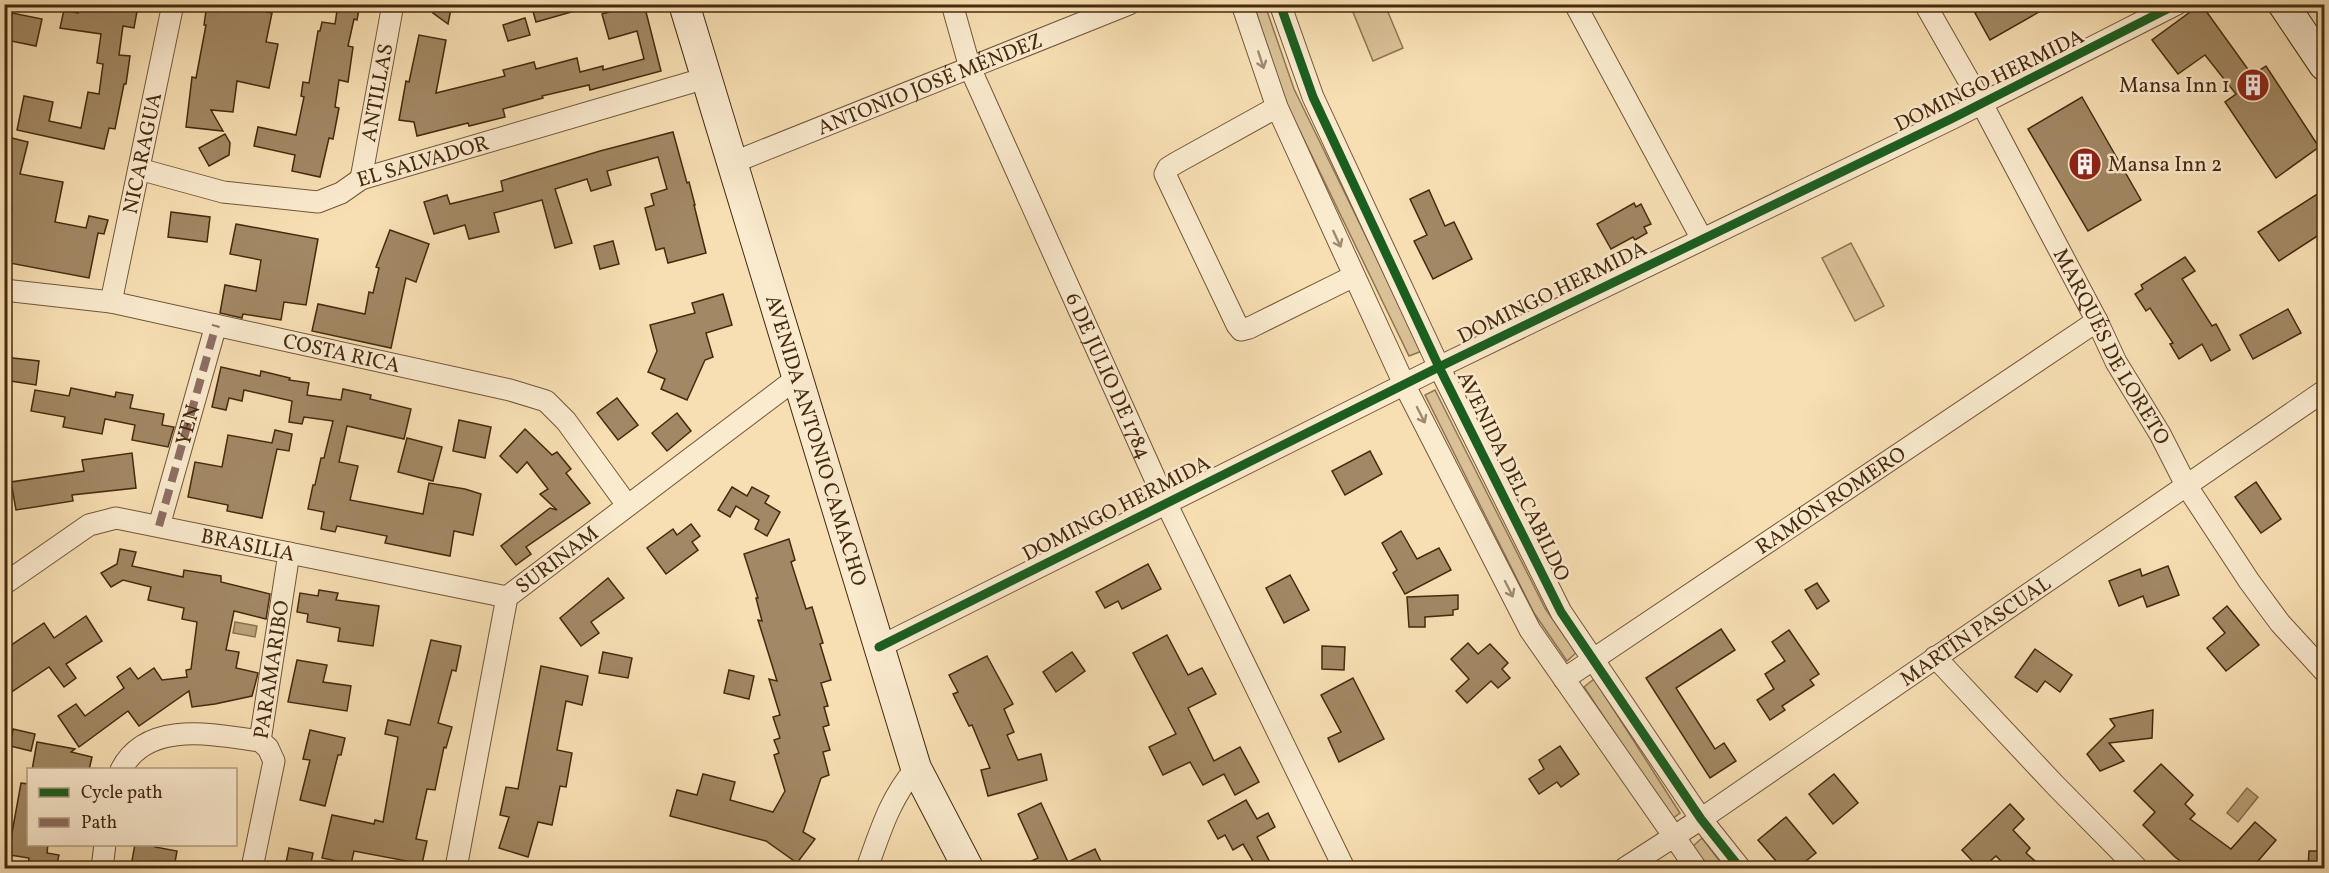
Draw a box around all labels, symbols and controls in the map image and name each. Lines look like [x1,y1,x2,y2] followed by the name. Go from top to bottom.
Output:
[1890,23,2090,140] street label: DOMINGO HERMIDA
[813,27,1047,143] street label: ANTONIO JOSÉ MÉNDEZ
[355,41,402,144] street label: ANTILLAS
[1256,50,1267,69] one-way arrow
[2235,67,2271,103] building icon: Mansa Inn 1
[2119,72,2230,101] place label: Mansa Inn 1
[117,90,170,217] street label: NICARAGUA
[354,129,493,195] street label: EL SALVADOR
[2067,146,2103,182] building icon: Mansa Inn 2
[2108,151,2222,180] place label: Mansa Inn 2
[1332,230,1344,248] one-way arrow
[1453,235,1653,352] street label: DOMINGO HERMIDA
[2045,244,2176,450] street label: MARQUÉS DE LORETO
[1057,289,1157,464] street label: 6 DE JULIO DE 1784
[757,292,873,590] street label: AVENIDA ANTONIO CAMACHO
[280,327,403,381] street label: COSTA RICA
[1449,367,1576,587] street label: AVENIDA DEL CABILDO
[169,401,209,449] street label: YEN
[1415,406,1427,424] one-way arrow
[1750,440,1912,562] street label: RAMÓN ROMERO
[1018,449,1216,569] street label: DOMINGO HERMIDA
[510,520,605,602] street label: SURINAM
[198,522,297,570] street label: BRASILIA
[1895,570,2057,694] street label: MARTÍN PASCUAL
[1504,580,1516,598] one-way arrow
[248,598,297,741] street label: PARAMARIBO
[27,768,237,846] legend
[81,781,163,806] text: Cycle path
[81,811,117,836] text: Path

